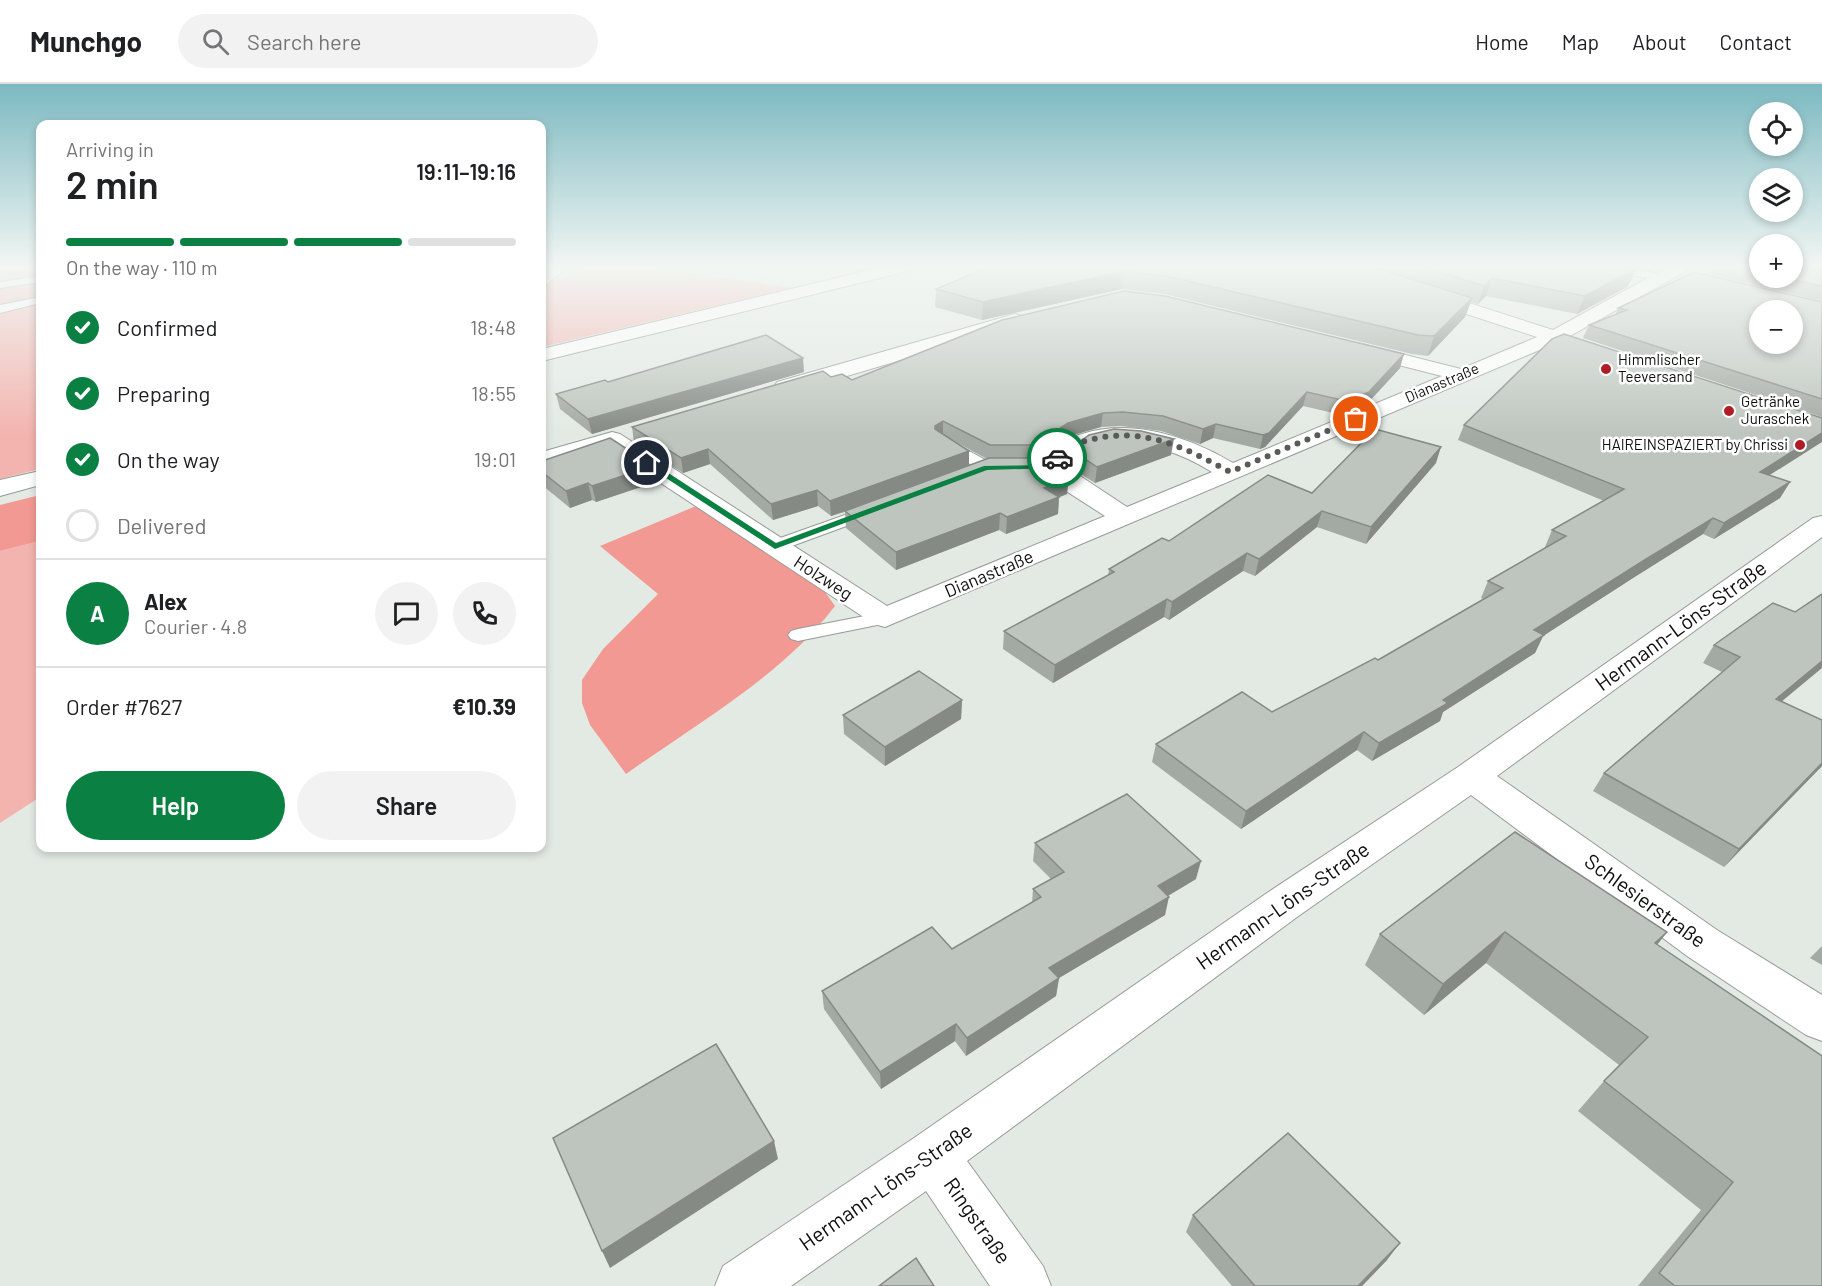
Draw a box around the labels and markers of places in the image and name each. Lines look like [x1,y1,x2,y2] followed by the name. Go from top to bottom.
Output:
[1618,350,1701,385] place label: Himmlischer Teeversand
[1599,362,1613,376] marker: Himmlischer Teeversand
[1741,392,1810,427] place label: Getränke Juraschek
[1330,393,1381,444] pin
[1722,404,1736,418] marker: Getränke Juraschek
[1602,435,1788,453] place label: HAIREINSPAZIERT by Chrissi
[621,437,672,488] pin
[1793,438,1807,452] marker: HAIREINSPAZIERT by Chrissi

